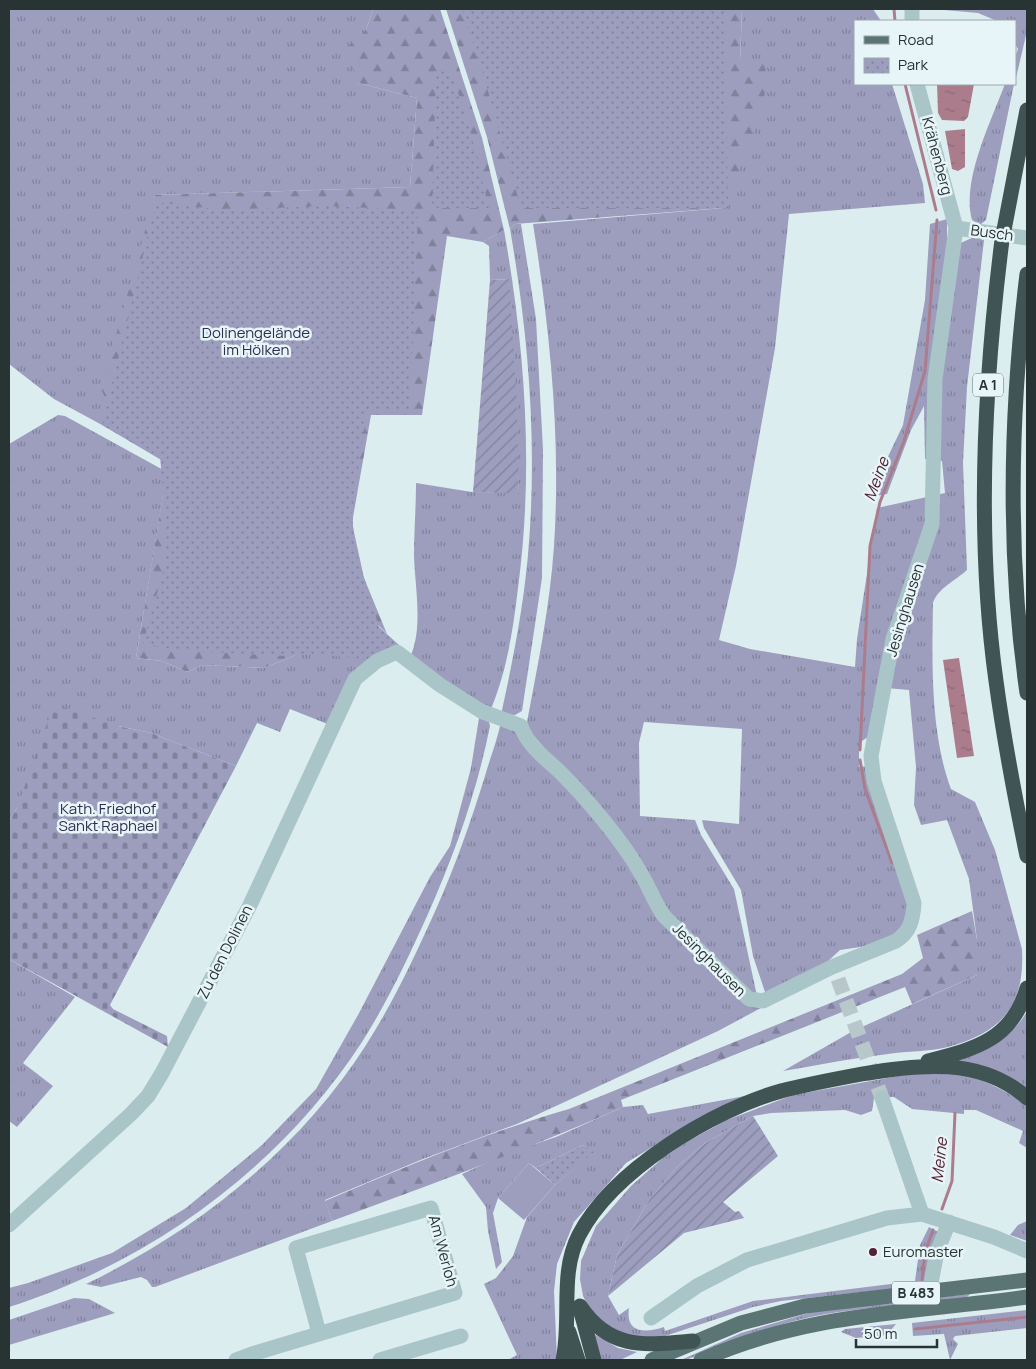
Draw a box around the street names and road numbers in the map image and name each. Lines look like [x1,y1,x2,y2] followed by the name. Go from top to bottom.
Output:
[917,114,958,197] street label: Krähenberg
[969,219,1015,246] street label: Busch
[973,374,1003,396] road number: A 1
[880,561,929,659] street label: Jesinghausen
[192,901,257,1002] street label: Zu den Dolinen
[668,918,751,1001] street label: Jesinghausen
[424,1212,463,1289] street label: Am Werloh
[892,1282,940,1305] road number: B 483

